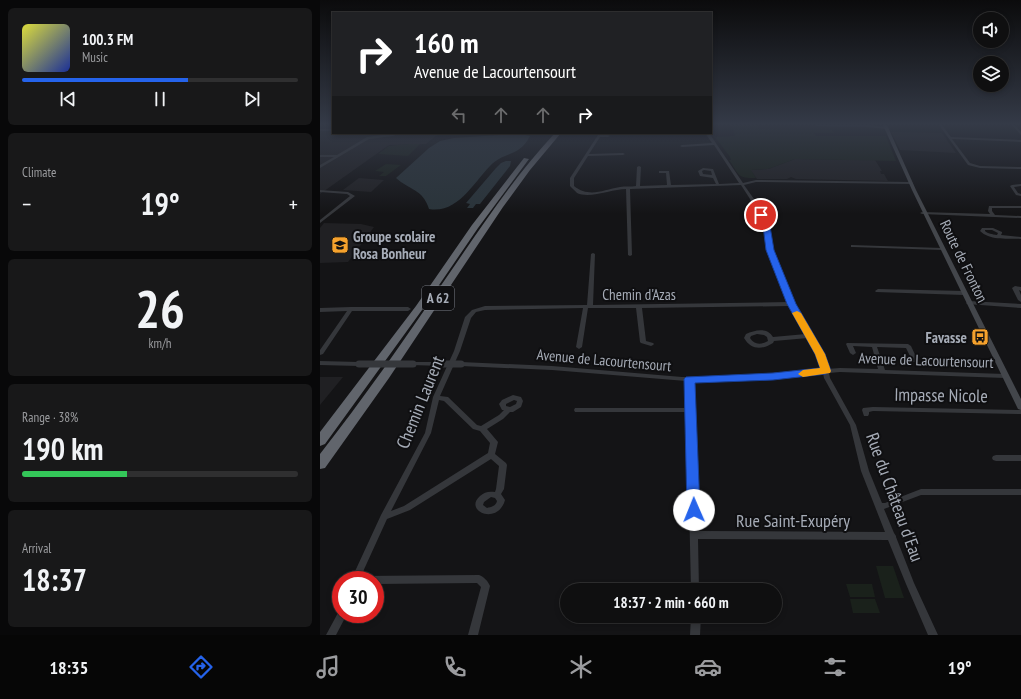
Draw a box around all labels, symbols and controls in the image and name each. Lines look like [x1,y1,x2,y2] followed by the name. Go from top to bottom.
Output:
[973,12,1009,92] map controls
[973,12,1009,48] button: sound
[414,24,478,61] text: 160 m
[348,28,400,80] icon: right
[82,30,133,49] text: 100.3 FM
[82,49,108,66] text: Music
[973,56,1009,92] button: layers
[414,60,576,83] text: Avenue de Lacourtensourt
[57,88,79,110] icon: previous
[149,88,171,110] icon: pause
[241,88,263,110] icon: next
[448,104,470,126] icon: left
[490,104,512,126] icon: ahead
[532,104,554,126] icon: ahead
[574,104,596,126] icon: right
[22,164,56,181] text: Climate
[140,184,180,223] text: 19°
[22,190,31,218] text: −
[289,190,298,218] text: +
[744,198,778,232] pin
[750,204,772,226] icon: arrive
[936,217,992,305] street label: Route de Fronton
[353,227,436,263] place label: Groupe scolaire Rosa Bonheur
[330,235,350,255] school or university icon: Groupe scolaire Rosa Bonheur
[135,275,185,342] text: 26
[602,285,676,304] street label: Chemin d'Azas
[422,286,454,310] road number: A 62
[970,327,990,347] bus stop icon: Favasse
[925,328,967,347] place label: Favasse
[148,335,172,352] text: km/h
[536,345,672,375] street label: Avenue de Lacourtensourt
[858,348,994,372] street label: Avenue de Lacourtensourt
[391,352,449,452] street label: Chemin Laurent
[894,383,988,407] street label: Impasse Nicole
[22,409,78,426] text: Range · 38%
[22,429,103,468] text: 190 km
[861,429,929,565] street label: Rue du Château d'Eau
[673,489,715,531] position arrow
[736,509,850,532] street label: Rue Saint-Exupéry
[22,540,51,557] text: Arrival
[22,560,87,599] text: 18:37
[332,571,384,623] speed limit sign: 30
[613,593,729,612] text: 18:37 · 2 min · 660 m
[187,653,215,681] icon: directions
[314,653,342,681] icon: music
[441,653,469,681] icon: phone
[567,653,595,681] icon: climate
[694,653,722,681] icon: car
[821,653,849,681] icon: filters
[49,656,88,679] text: 18:35
[948,656,972,679] text: 19°

